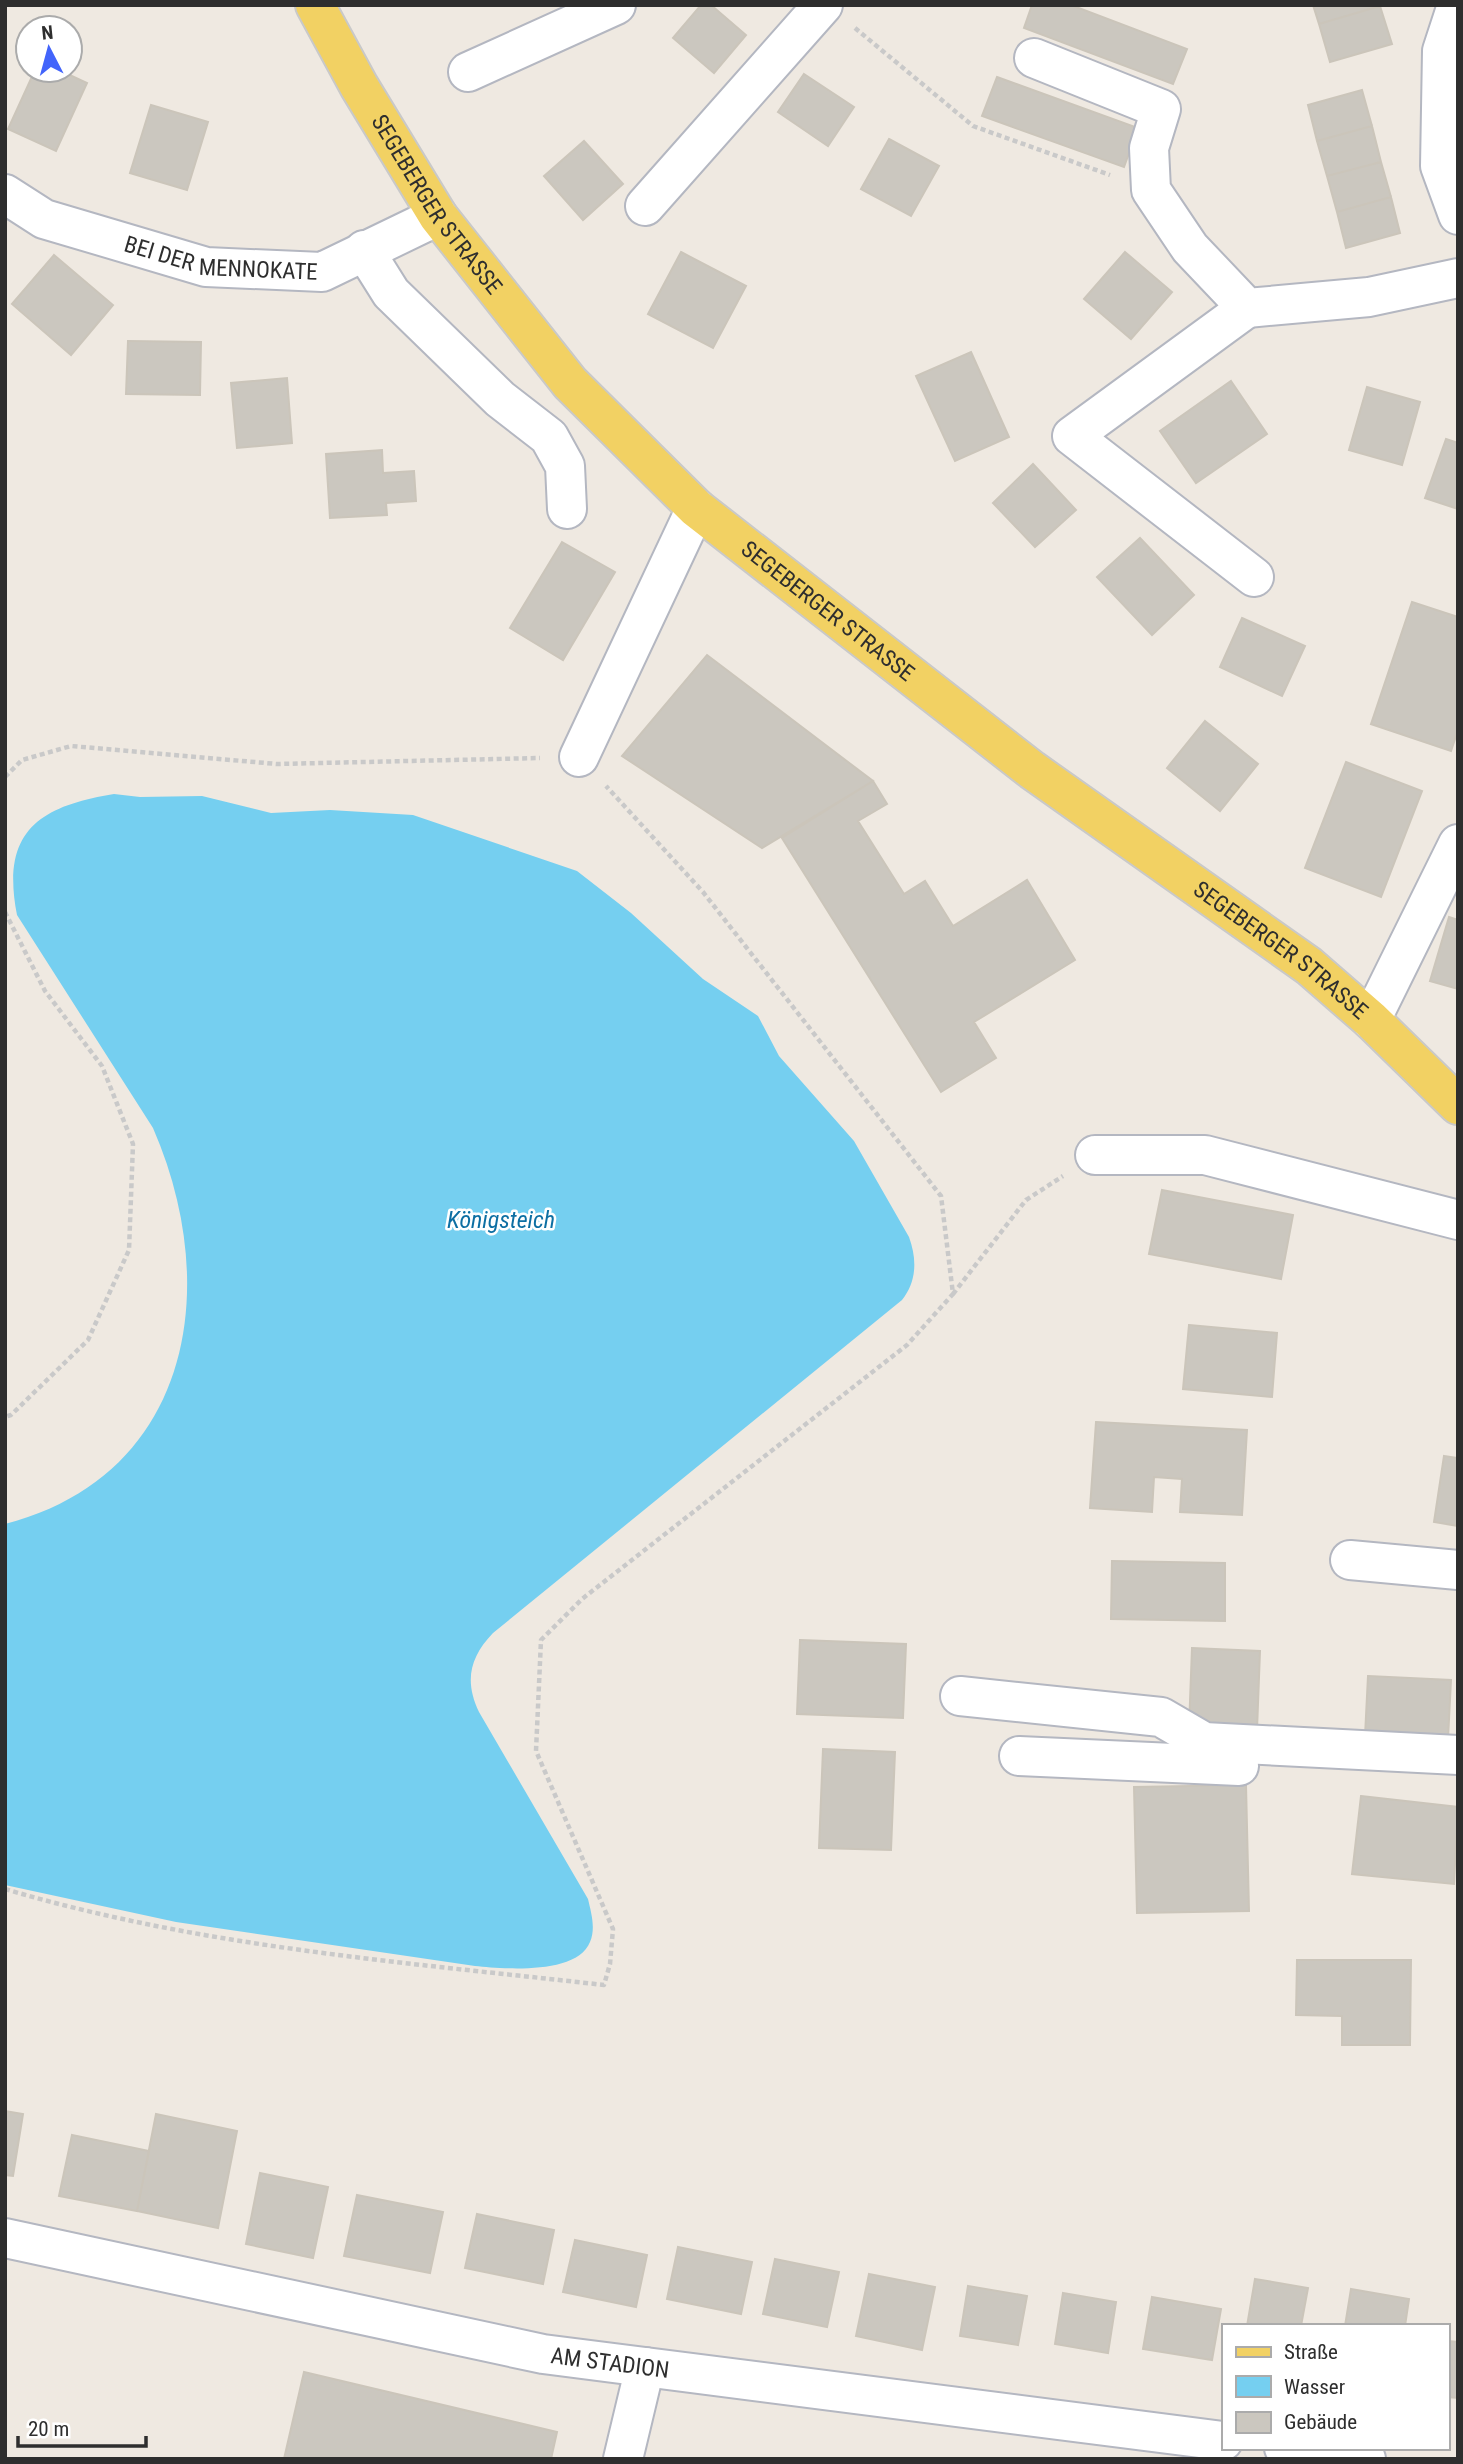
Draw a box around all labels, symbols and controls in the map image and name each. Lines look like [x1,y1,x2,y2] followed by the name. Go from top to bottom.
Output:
[14,14,84,84] north arrow
[40,21,54,45] text: N
[366,110,508,299] street label: SEGEBERGER STRASSE
[121,230,318,285] street label: BEI DER MENNOKATE
[736,535,920,687] street label: SEGEBERGER STRASSE
[1189,875,1374,1025] street label: SEGEBERGER STRASSE
[447,1206,555,1234] water label: Königsteich
[1222,2324,1449,2450] legend
[1284,2340,1338,2364] text: Straße
[549,2342,671,2384] street label: AM STADION
[1284,2375,1345,2399] text: Wasser
[18,2404,145,2448] scale bar
[1284,2410,1357,2434] text: Gebäude
[28,2417,69,2441] text: 20 m

